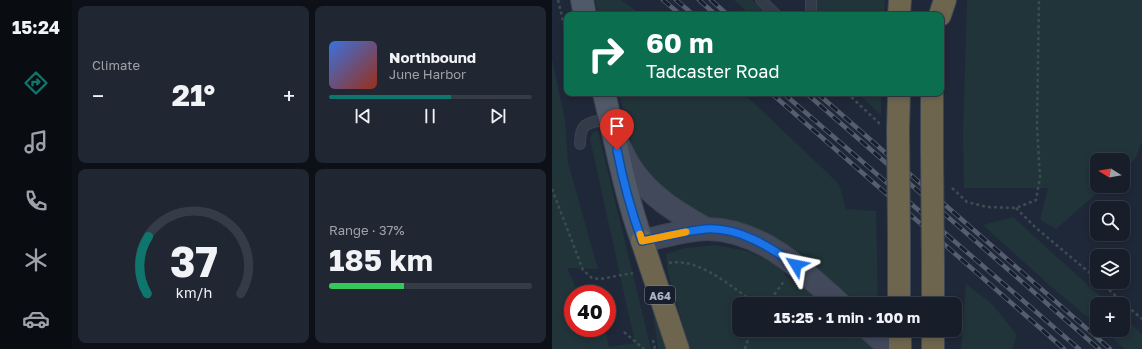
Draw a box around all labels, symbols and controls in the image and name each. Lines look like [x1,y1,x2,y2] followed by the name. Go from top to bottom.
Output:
[12,16,60,38] text: 15:24
[646,26,713,59] text: 60 m
[580,28,632,80] icon: right
[389,48,476,66] text: Northbound
[92,57,140,73] text: Climate
[646,60,780,82] text: Tadcaster Road
[389,66,466,82] text: June Harbor
[22,69,50,97] icon: directions
[172,77,215,113] text: 21°
[92,82,104,109] text: −
[283,82,295,109] text: +
[352,105,374,127] icon: previous
[419,105,441,127] icon: pause
[487,105,509,127] icon: next
[600,109,634,150] pin
[606,115,628,137] icon: arrive
[22,128,50,156] icon: music
[1090,153,1130,193] north arrow
[1090,153,1130,337] map controls
[22,187,50,215] icon: phone
[1090,201,1130,241] button: search
[329,222,404,238] text: Range · 37%
[169,236,218,286] text: 37
[329,242,433,278] text: 185 km
[775,244,817,286] position arrow
[22,246,50,274] icon: climate
[1090,249,1130,289] button: layers
[175,283,212,300] text: km/h
[564,285,616,337] speed limit sign: 40
[645,286,675,304] road number: A64
[1090,297,1130,337] button: +
[22,305,50,333] icon: car
[774,308,920,326] text: 15:25 · 1 min · 100 m

